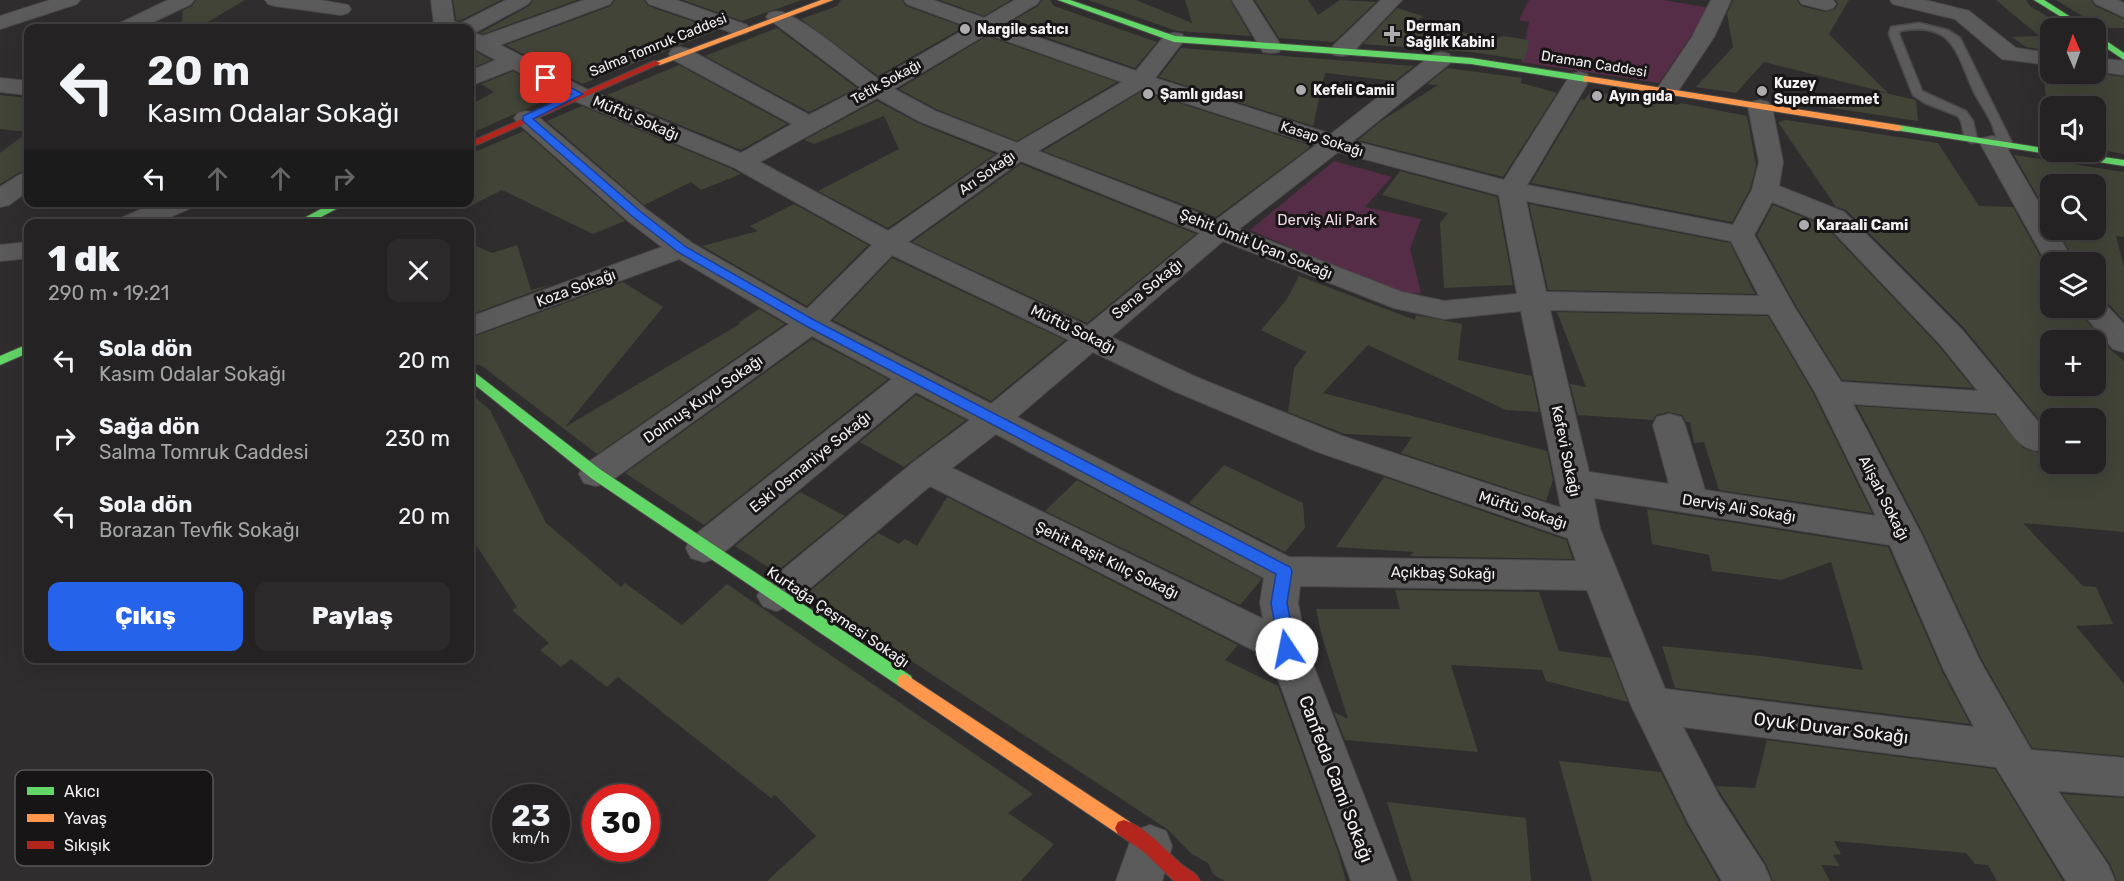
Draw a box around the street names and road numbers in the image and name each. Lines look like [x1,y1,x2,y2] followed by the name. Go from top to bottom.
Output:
[587,10,729,80] street label: Salma Tomruk Caddesi
[1540,47,1648,81] street label: Draman Caddesi
[848,56,924,108] street label: Tetik Sokağı
[590,92,682,144] street label: Müftü Sokağı
[1278,118,1366,160] street label: Kasap Sokağı
[956,147,1018,199] street label: Arı Sokağı
[1177,205,1335,283] street label: Şehit Ümit Uçan Sokağı
[1108,255,1186,323] street label: Sena Sokağı
[534,265,618,311] street label: Koza Sokağı
[1028,301,1118,357] street label: Müftü Sokağı
[640,351,766,447] street label: Dolmuş Kuyu Sokağı
[1548,404,1584,498] street label: Kefevi Sokağı
[746,408,874,516] street label: Eski Osmaniye Sokağı
[1855,453,1913,543] street label: Alişah Sokağı
[1477,487,1569,533] street label: Müftü Sokağı
[1681,490,1797,526] street label: Derviş Ali Sokağı
[1032,517,1182,603] street label: Şehit Raşit Kılıç Sokağı
[763,563,913,671] street label: Kurtağa Çeşmesi Sokağı
[1391,563,1495,583] street label: Açıkbaş Sokağı
[1294,692,1378,866] street label: Canfeda Cami Sokağı
[1752,708,1910,748] street label: Oyuk Duvar Sokağı

